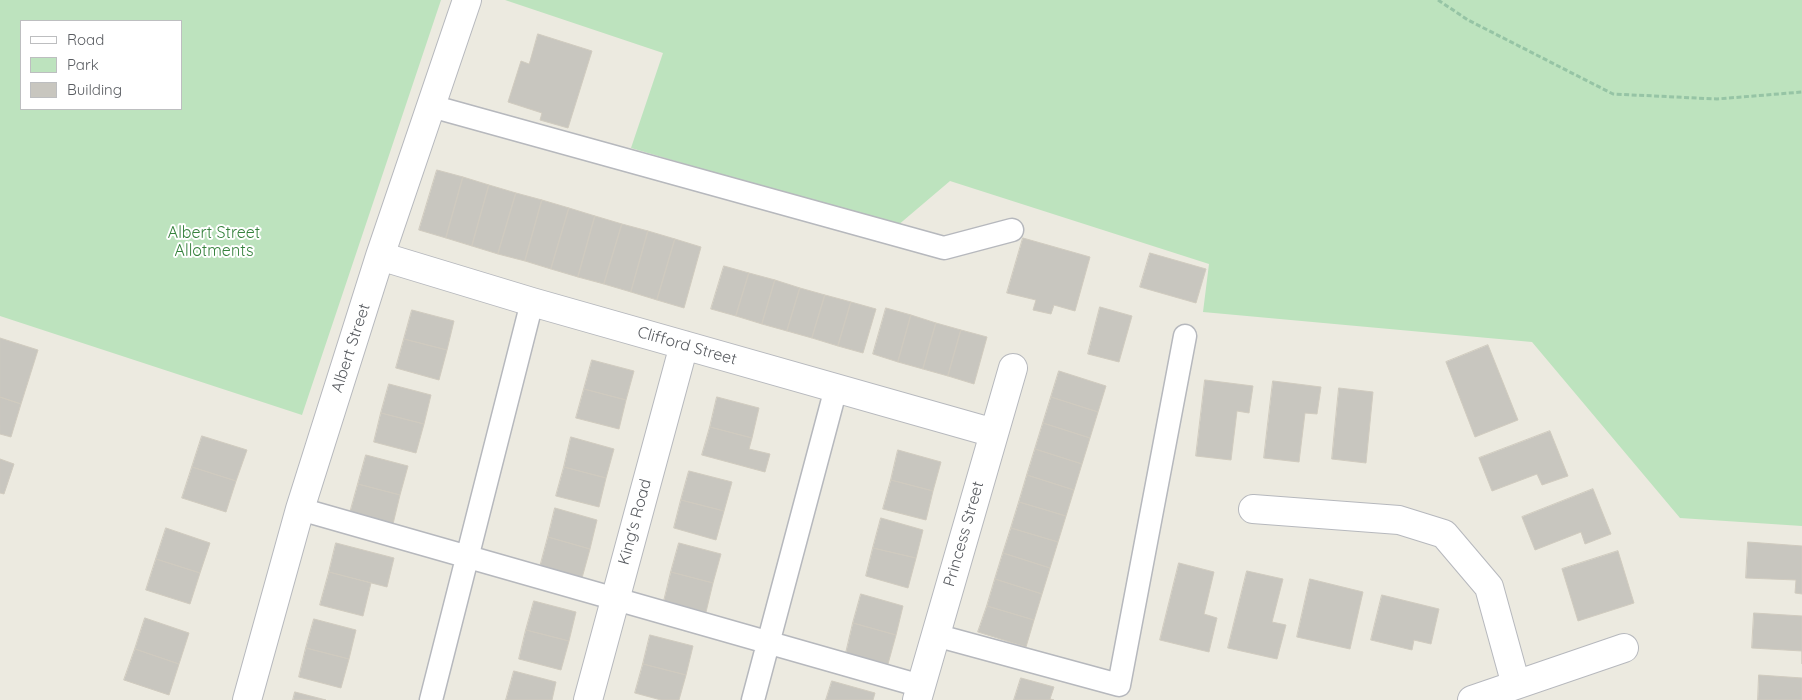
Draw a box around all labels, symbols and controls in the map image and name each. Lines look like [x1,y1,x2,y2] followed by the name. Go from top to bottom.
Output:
[20,20,182,110] legend
[67,30,104,49] text: Road
[67,55,99,74] text: Park
[67,80,122,99] text: Building
[168,223,260,261] park label: Albert Street Allotments
[328,301,374,395] street label: Albert Street
[635,323,739,369] street label: Clifford Street
[614,477,656,567] street label: King's Road
[940,479,988,589] street label: Princess Street

